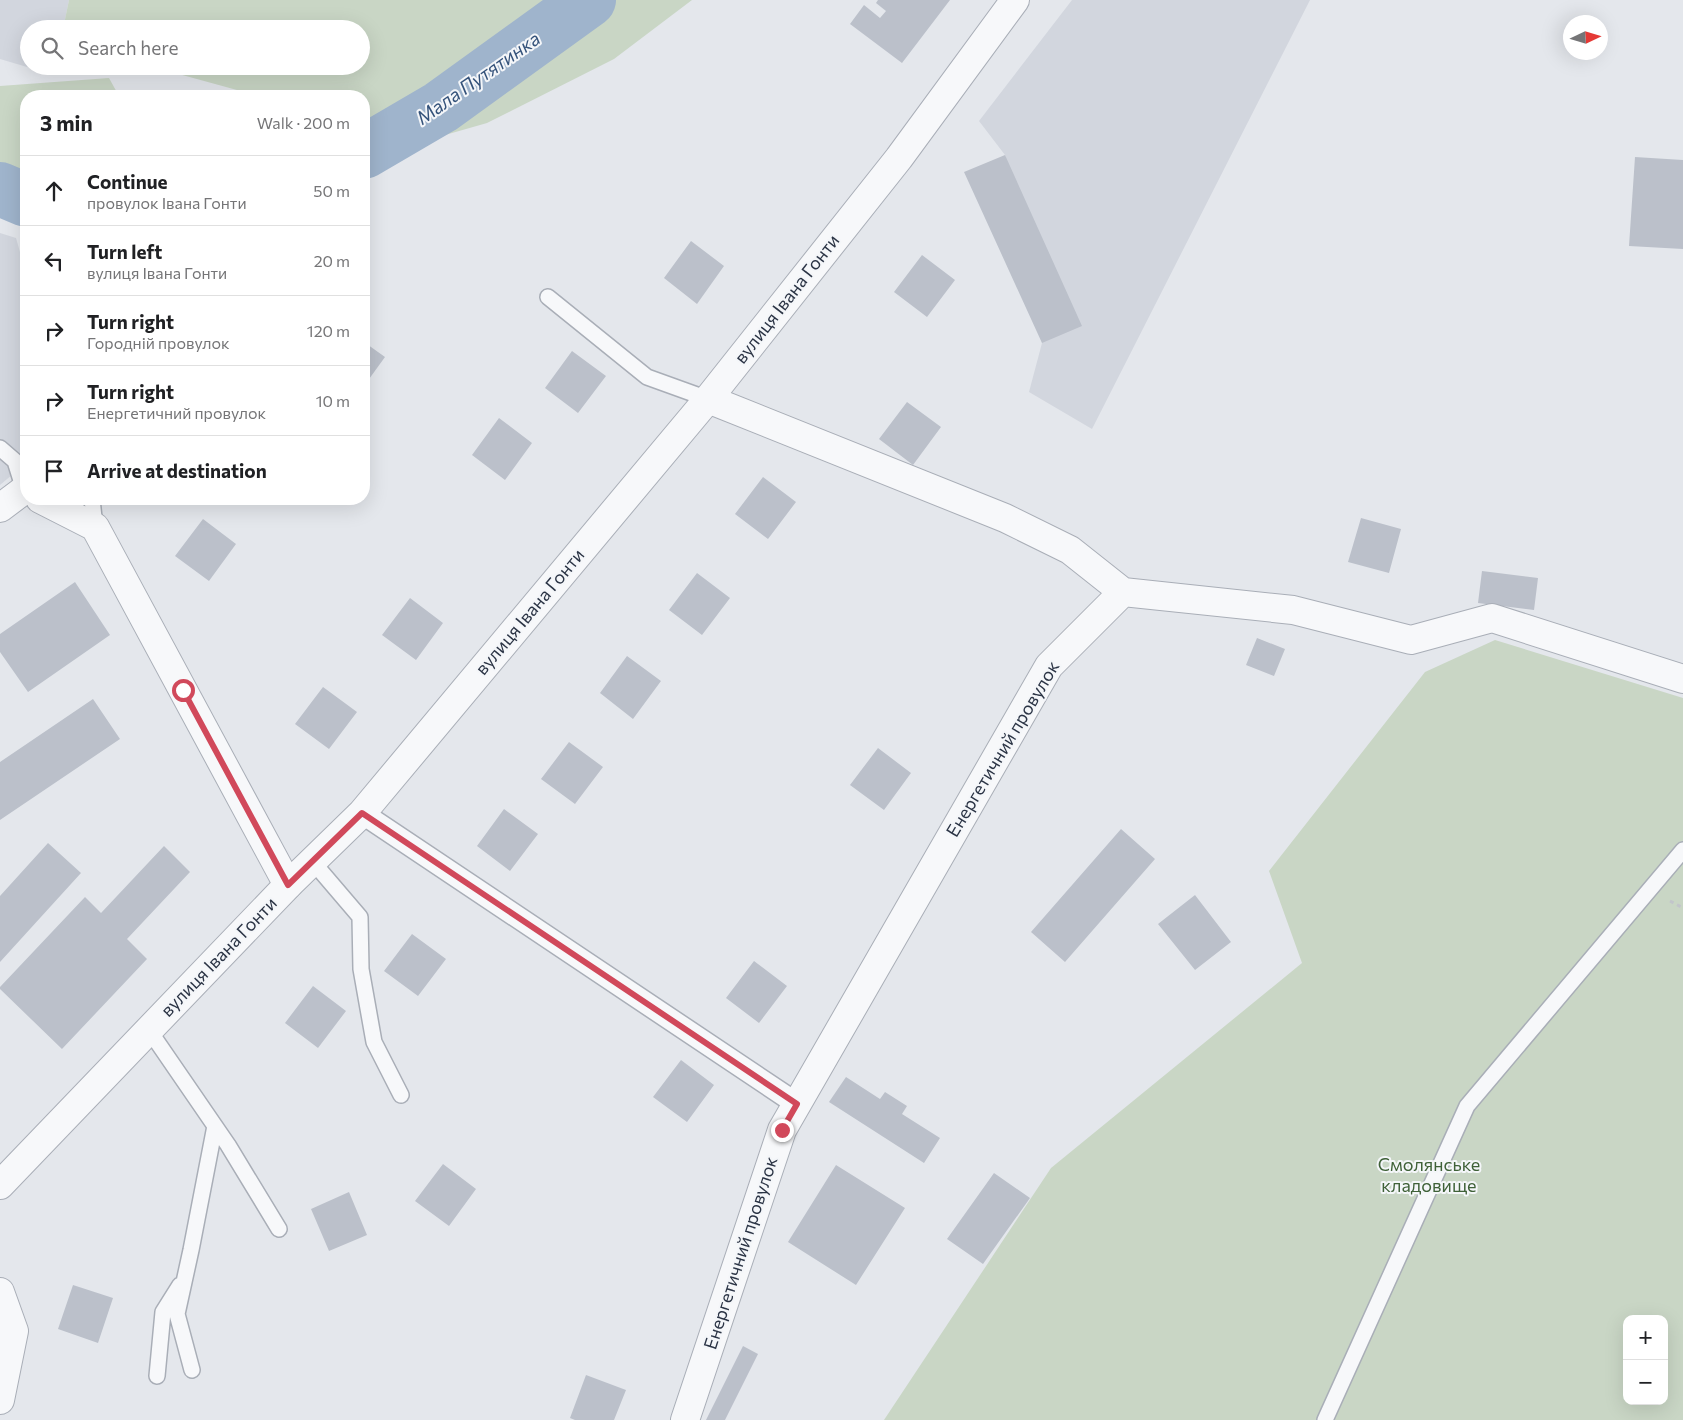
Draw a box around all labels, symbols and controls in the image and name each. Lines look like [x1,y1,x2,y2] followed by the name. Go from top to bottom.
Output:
[1563,15,1608,60] north arrow
[20,20,370,75] search box
[411,26,544,129] water label: Мала Путятинка
[38,34,66,62] icon: search
[78,36,178,59] text: Search here
[40,110,93,135] text: 3 min
[257,113,350,132] text: Walk · 200 m
[87,170,167,193] text: Continue
[40,177,68,205] icon: ahead
[313,181,350,200] text: 50 m
[87,193,247,212] text: провулок Івана Гонти
[729,229,843,367] street label: вулиця Івана Гонти
[87,240,162,263] text: Turn left
[40,247,68,275] icon: left
[314,251,350,270] text: 20 m
[87,263,227,282] text: вулиця Івана Гонти
[87,310,174,333] text: Turn right
[40,317,68,345] icon: right
[307,321,350,340] text: 120 m
[87,333,230,352] text: Городній провулок
[87,380,174,403] text: Turn right
[40,387,68,415] icon: right
[316,391,350,410] text: 10 m
[87,403,266,422] text: Енергетичний провулок
[40,457,68,485] icon: arrive
[87,459,267,482] text: Arrive at destination
[470,544,588,679] street label: вулиця Івана Гонти
[941,656,1064,840] street label: Енергетичний провулок
[172,679,195,702] route start
[156,892,281,1021] street label: вулиця Івана Гонти
[771,1119,794,1142] route end
[698,1153,782,1352] street label: Енергетичний провулок
[1378,1153,1480,1196] park label: Смолянське кладовище
[1623,1315,1668,1405] map controls
[1623,1315,1668,1360] button: +
[1623,1360,1668,1405] button: −

